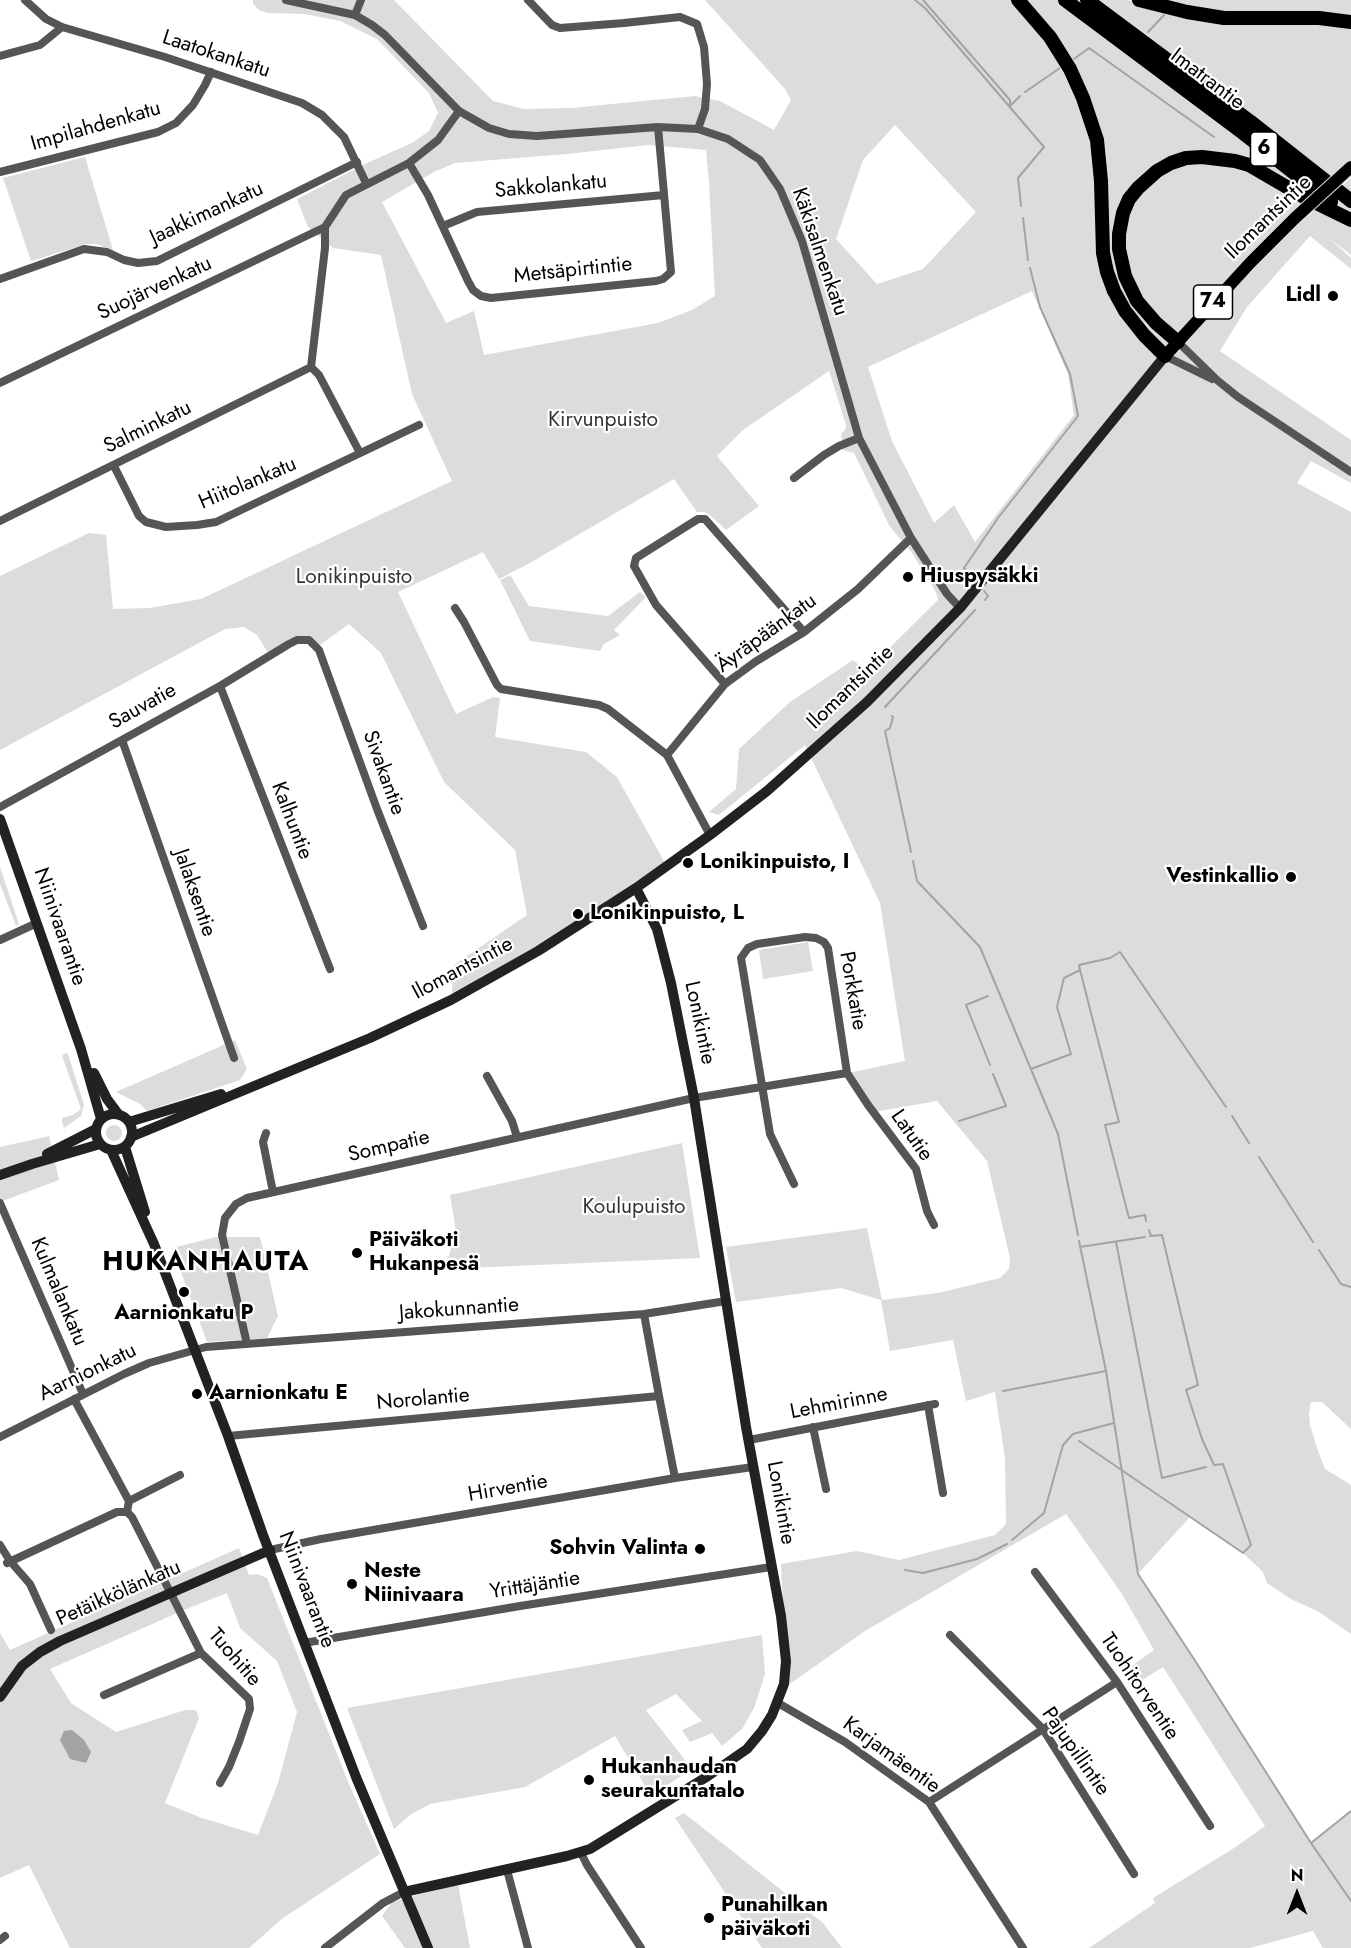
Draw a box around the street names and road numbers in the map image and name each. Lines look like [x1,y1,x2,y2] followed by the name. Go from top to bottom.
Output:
[159,26,273,84] street label: Laatokankatu
[1165,44,1249,116] street label: Imatrantie
[28,96,164,158] street label: Impilahdenkatu
[1250,132,1278,166] road number: 6
[494,170,608,204] street label: Sakkolankatu
[1221,171,1317,265] street label: Ilomantsintie
[146,177,268,251] street label: Jaakkimankatu
[785,185,853,319] street label: Käkisalmenkatu
[94,251,216,327] street label: Suojärvenkatu
[513,252,633,290] street label: Metsäpirtintie
[1194,285,1232,319] road number: 74
[100,396,196,460] street label: Salminkatu
[195,452,301,516] street label: Hiitolankatu
[712,589,822,679] street label: Äyräpäänkatu
[803,641,899,735] street label: Ilomantsintie
[105,678,181,736] street label: Sauvatie
[356,727,410,819] street label: Sivakantie
[265,779,317,863] street label: Kalhuntie
[167,846,221,940] street label: Jalaksentie
[27,865,91,989] street label: Niinivaarantie
[408,932,518,1006] street label: Ilomantsintie
[833,950,871,1032] street label: Porkkatie
[678,979,720,1067] street label: Lonikintie
[884,1105,938,1167] street label: Latutie
[346,1125,432,1169] street label: Sompatie
[24,1234,92,1350] street label: Kulmalankatu
[398,1293,520,1327] street label: Jakokunnantie
[35,1339,141,1407] street label: Aarnionkatu
[788,1382,890,1426] street label: Lehmirinne
[375,1383,471,1417] street label: Norolantie
[760,1459,800,1547] street label: Lonikintie
[466,1470,550,1508] street label: Hirventie
[272,1528,340,1652] street label: Niinivaarantie
[53,1555,185,1633] street label: Petäikkölänkatu
[488,1566,582,1606] street label: Yrittäjäntie
[202,1624,266,1692] street label: Tuohitie
[1094,1629,1184,1745] street label: Tuohitorventie
[1035,1703,1115,1801] street label: Pajupillintie
[837,1712,945,1800] street label: Karjamäentie

